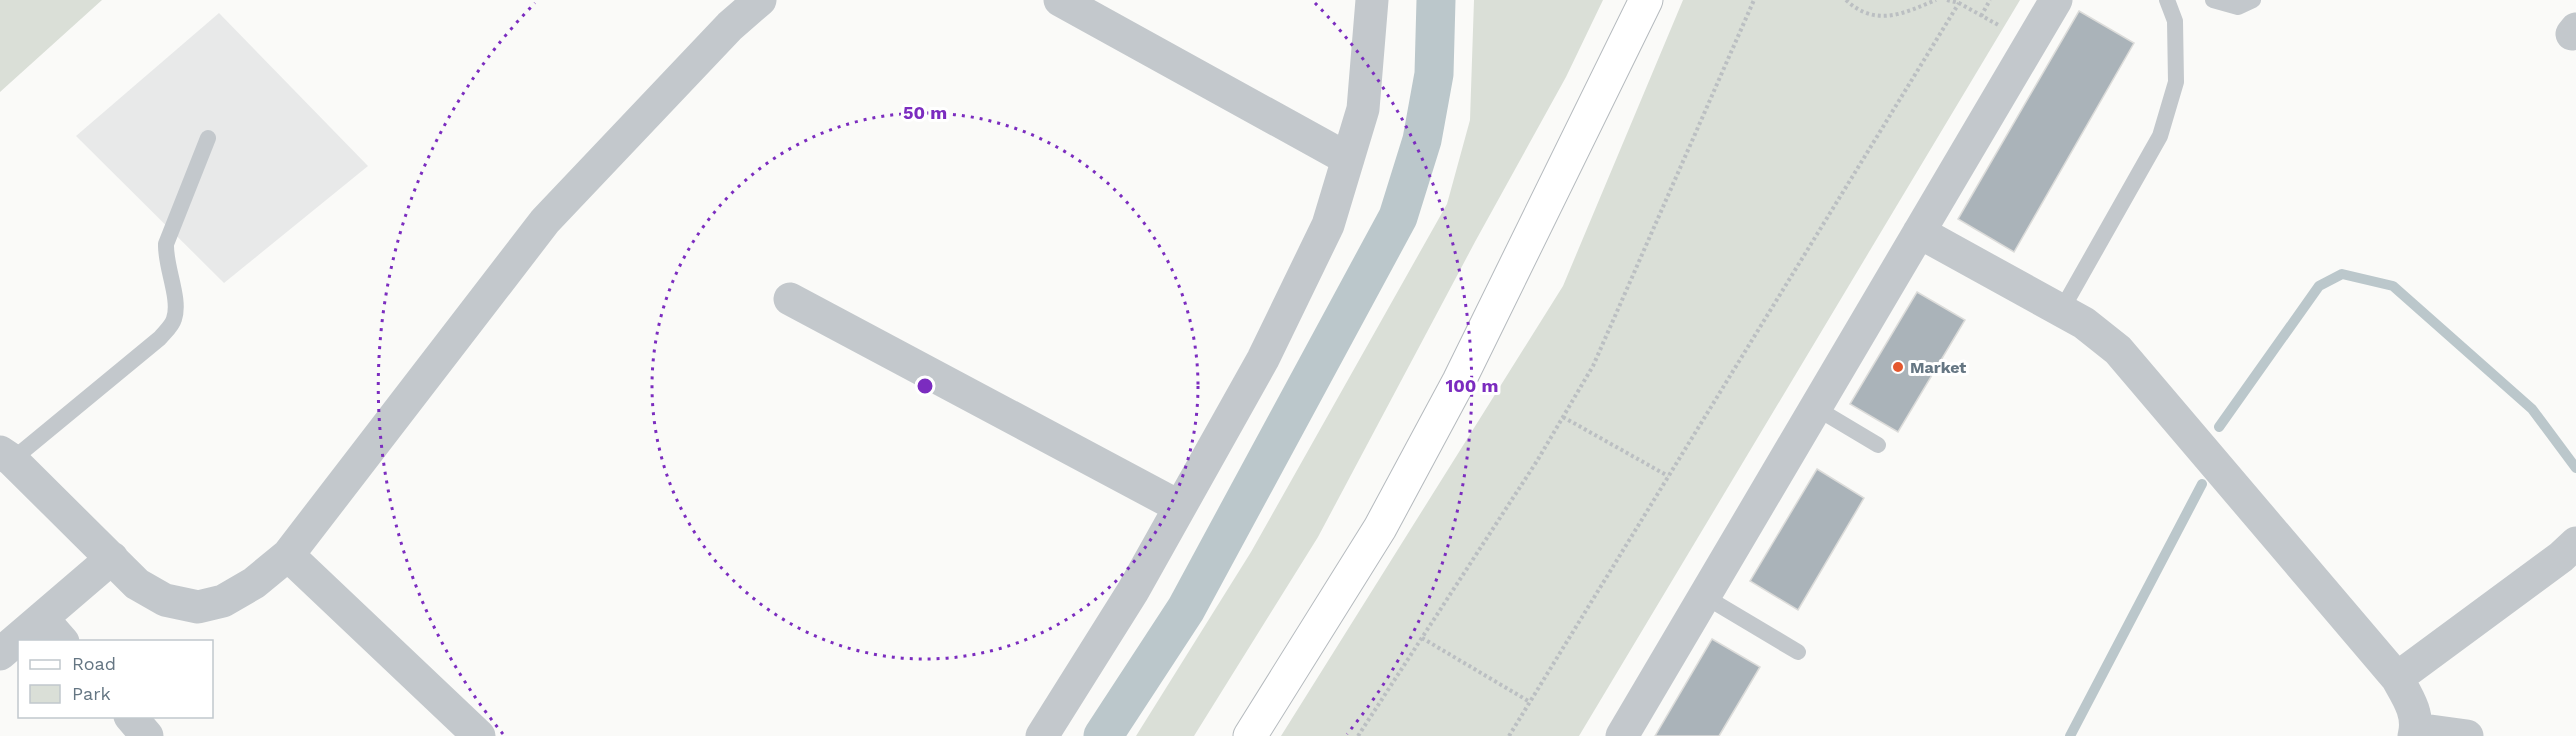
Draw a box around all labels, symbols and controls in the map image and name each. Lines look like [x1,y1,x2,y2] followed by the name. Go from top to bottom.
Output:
[903,102,947,123] text: 50 m
[1910,358,1966,377] place label: Market
[1891,360,1905,374] marker: Market
[1445,375,1499,396] text: 100 m
[915,376,935,396] centre of rings
[18,640,213,718] legend
[72,653,116,674] text: Road
[72,683,111,704] text: Park

